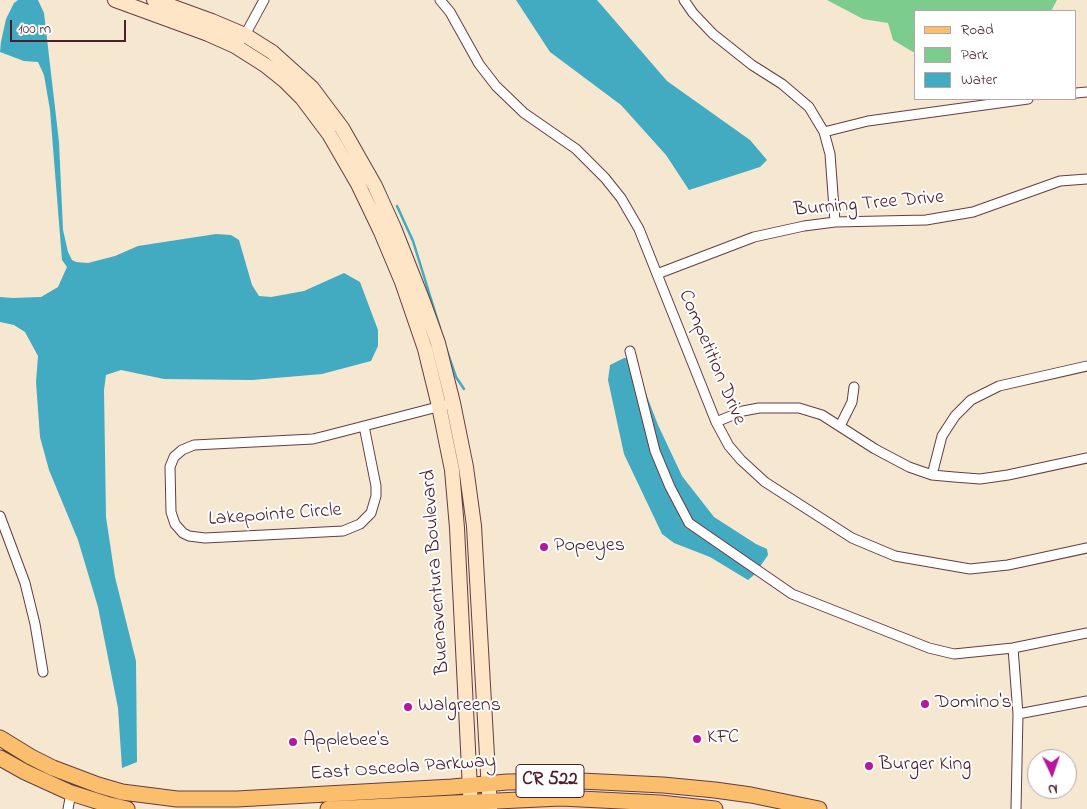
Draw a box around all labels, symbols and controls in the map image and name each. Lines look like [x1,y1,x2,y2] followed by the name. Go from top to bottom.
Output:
[12,10,129,42] scale bar
[914,10,1077,100] legend
[18,18,51,40] text: 100 m
[961,19,994,41] text: Road
[961,44,988,66] text: Park
[961,69,997,91] text: Water
[793,186,945,224] street label: Burning Tree Drive
[672,287,750,429] street label: Competition Drive
[418,469,456,675] street label: Buenaventura Boulevard
[208,499,342,533] street label: Lakepointe Circle
[554,535,625,559] place label: Popeyes
[538,541,550,553] marker: Popeyes
[935,692,1012,716] place label: Domino's
[418,695,501,719] place label: Walgreens
[919,698,931,710] marker: Domino's
[402,701,414,713] marker: Walgreens
[707,727,739,751] place label: KFC
[303,730,390,754] place label: Applebee's
[691,733,703,745] marker: KFC
[287,736,299,748] marker: Applebee's
[1027,749,1077,799] north arrow
[309,751,497,787] street label: East Osceola Parkway
[879,754,971,778] place label: Burger King
[863,760,875,772] marker: Burger King
[516,764,584,798] road number: CR 522
[1047,778,1058,799] text: N

